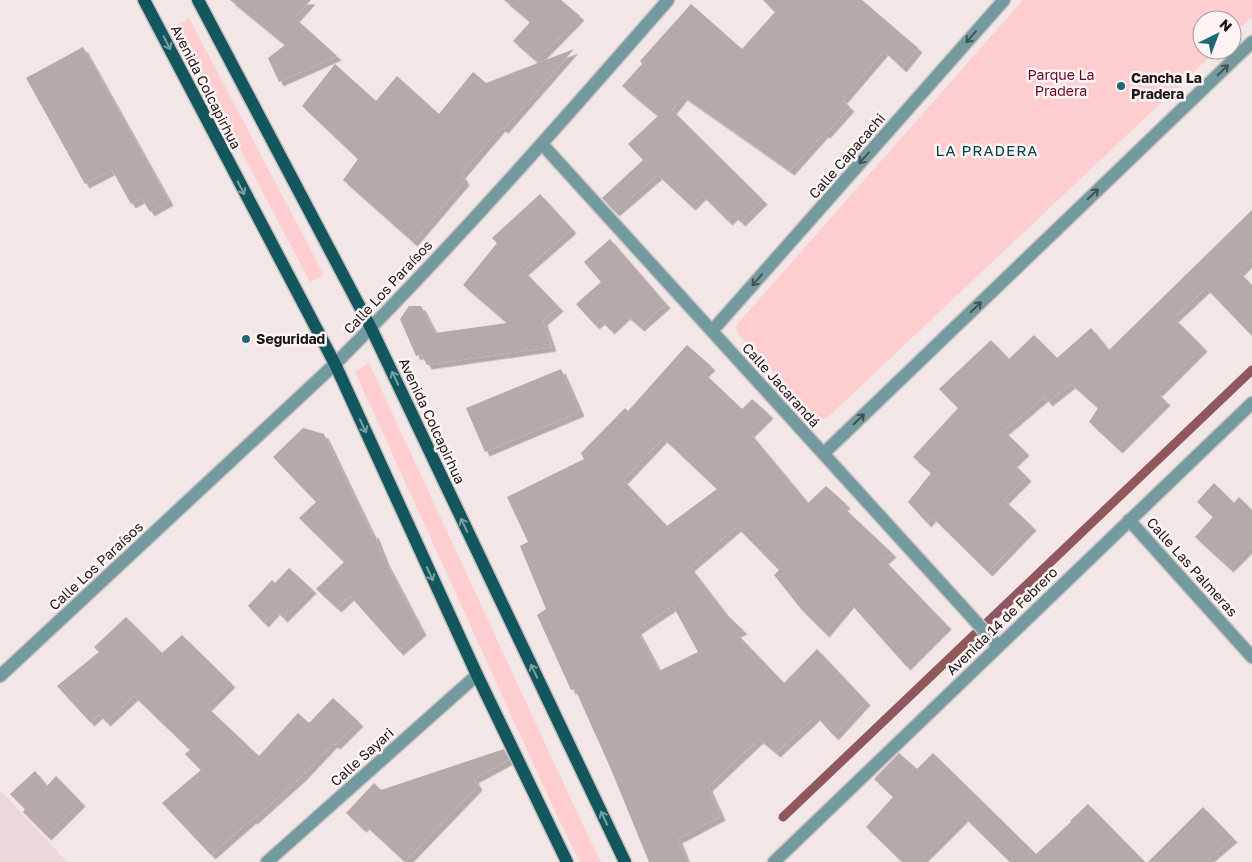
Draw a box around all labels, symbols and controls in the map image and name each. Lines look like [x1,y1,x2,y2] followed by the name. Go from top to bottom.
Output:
[1192,10,1242,60] north arrow
[1216,15,1236,35] text: N
[168,22,245,152] street label: Avenida Colcapirhua
[966,30,977,43] one-way arrow
[162,36,172,51] one-way arrow
[1217,64,1230,76] one-way arrow
[1028,66,1095,99] park label: Parque La Pradera
[1131,69,1202,102] place label: Cancha La Pradera
[1115,80,1127,92] marker: Cancha La Pradera
[805,110,888,202] street label: Calle Capacachi
[936,141,1038,159] district label: LA PRADERA
[858,152,870,165] one-way arrow
[236,180,246,195] one-way arrow
[1087,188,1100,200] one-way arrow
[340,236,436,337] street label: Calle Los Paraísos
[751,274,762,287] one-way arrow
[970,301,982,313] one-way arrow
[256,330,325,347] place label: Seguridad
[240,333,252,345] marker: Seguridad
[739,339,824,430] street label: Calle Jacarandá
[396,355,469,487] street label: Avenida Colcapirhua
[389,371,399,386] one-way arrow
[853,413,865,425] one-way arrow
[358,418,368,433] one-way arrow
[1143,514,1241,620] street label: Calle Las Palmeras
[45,518,146,614] street label: Calle Los Paraísos
[459,518,469,533] one-way arrow
[943,563,1061,678] street label: Avenida 14 de Febrero
[426,566,436,581] one-way arrow
[529,664,539,679] one-way arrow
[327,724,397,789] street label: Calle Sayari
[599,811,608,826] one-way arrow

